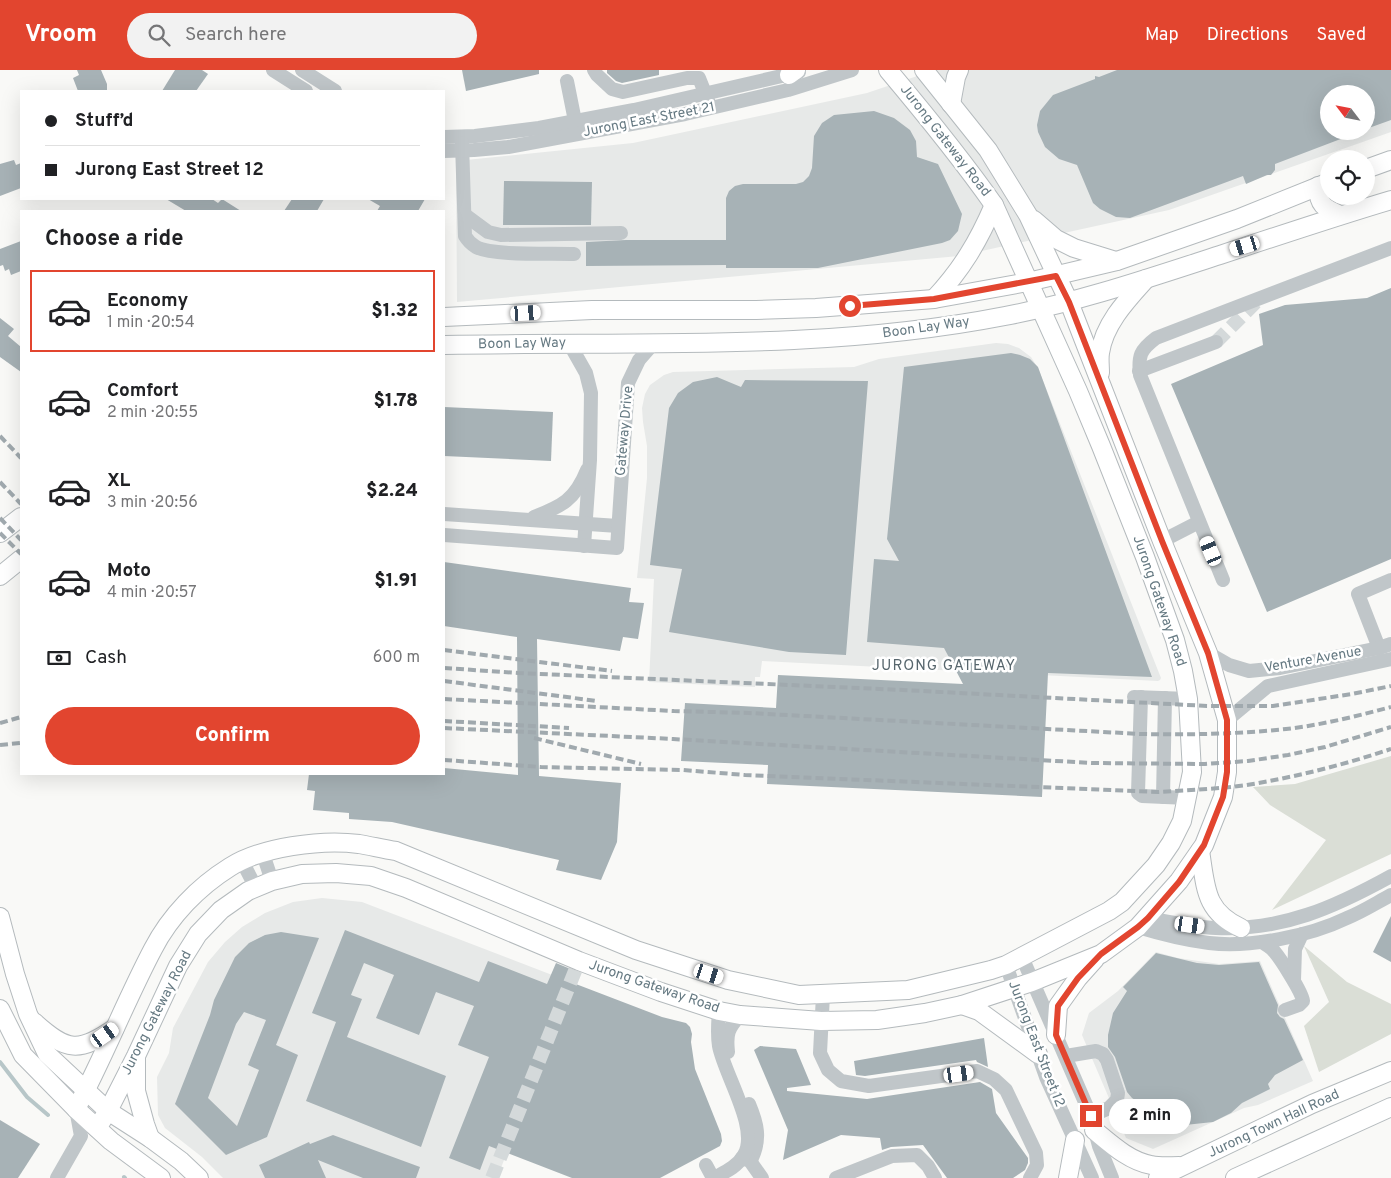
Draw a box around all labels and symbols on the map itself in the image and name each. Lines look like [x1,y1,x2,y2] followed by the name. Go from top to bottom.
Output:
[896,82,994,200] street label: Jurong Gateway Road
[1320,85,1375,140] north arrow
[582,99,716,141] street label: Jurong East Street 21
[1228,234,1261,258] car
[839,295,861,317] route start
[510,305,541,321] car
[881,313,971,343] street label: Boon Lay Way
[478,335,566,353] street label: Boon Lay Way
[613,385,637,477] street label: Gateway Drive
[1129,533,1189,669] street label: Jurong Gateway Road
[1198,534,1223,568] car
[1263,643,1363,677] street label: Venture Avenue
[872,657,1016,676] district label: JURONG GATEWAY
[1174,915,1205,935] car
[118,948,196,1078] street label: Jurong Gateway Road
[586,957,722,1017] street label: Jurong Gateway Road
[692,962,725,986] car
[1004,978,1068,1110] street label: Jurong East Street 12
[88,1020,121,1050] car
[943,1064,974,1084] car
[1206,1086,1342,1162] street label: Jurong Town Hall Road
[1108,1098,1191,1134] callout: 2 min
[1080,1105,1102,1127] route end

